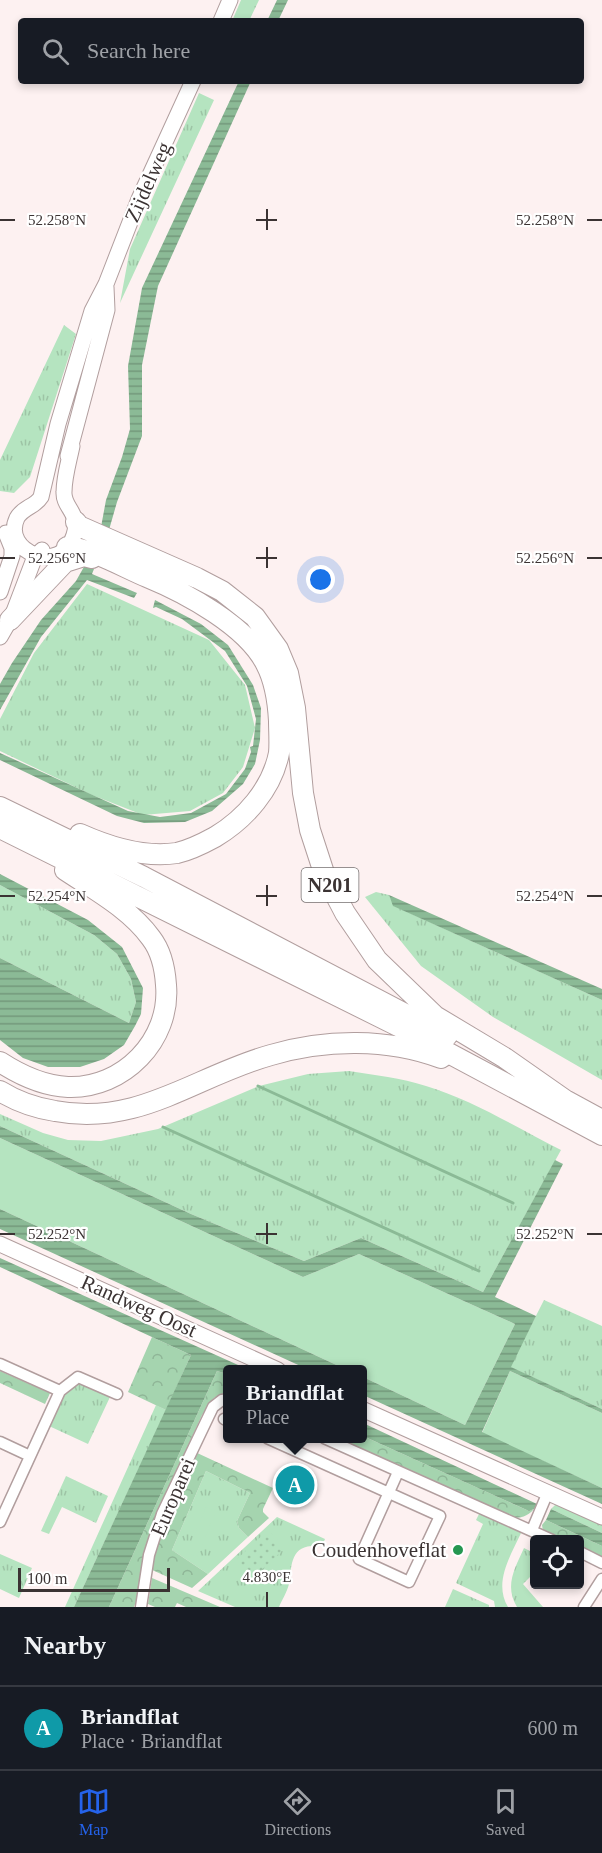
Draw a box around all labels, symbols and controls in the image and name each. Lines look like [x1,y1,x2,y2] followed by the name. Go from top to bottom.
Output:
[18,18,584,84] search box
[39,35,72,68] icon: search
[87,38,190,63] text: Search here
[120,138,176,226] street label: Zijdelweg
[28,212,86,228] text: 52.258°N
[516,212,574,228] text: 52.258°N
[28,550,86,566] text: 52.256°N
[516,550,574,566] text: 52.256°N
[306,565,335,594] your location
[302,868,358,902] road number: N201
[28,888,86,904] text: 52.254°N
[516,888,574,904] text: 52.254°N
[28,1226,86,1242] text: 52.252°N
[516,1226,574,1242] text: 52.252°N
[77,1270,201,1342] street label: Randweg Oost
[223,1365,367,1443] popup
[246,1380,344,1405] text: Briandflat
[246,1406,289,1428] text: Place
[146,1454,200,1540] street label: Europarei
[276,1462,314,1508] pin: A
[530,1535,584,1589] map controls
[530,1535,584,1589] button: locate
[312,1538,446,1562] place label: Coudenhoveflat
[451,1543,465,1557] marker: Coudenhoveflat
[18,1565,170,1592] scale bar
[243,1569,291,1585] text: 4.830°E
[27,1570,67,1587] text: 100 m
[24,1631,106,1660] text: Nearby
[81,1704,179,1729] text: Briandflat
[36,1717,51,1739] text: A
[527,1717,578,1739] text: 600 m
[81,1730,222,1752] text: Place · Briandflat
[77,1785,110,1839] tab: Map
[265,1785,331,1839] tab: Directions
[486,1785,525,1839] tab: Saved

